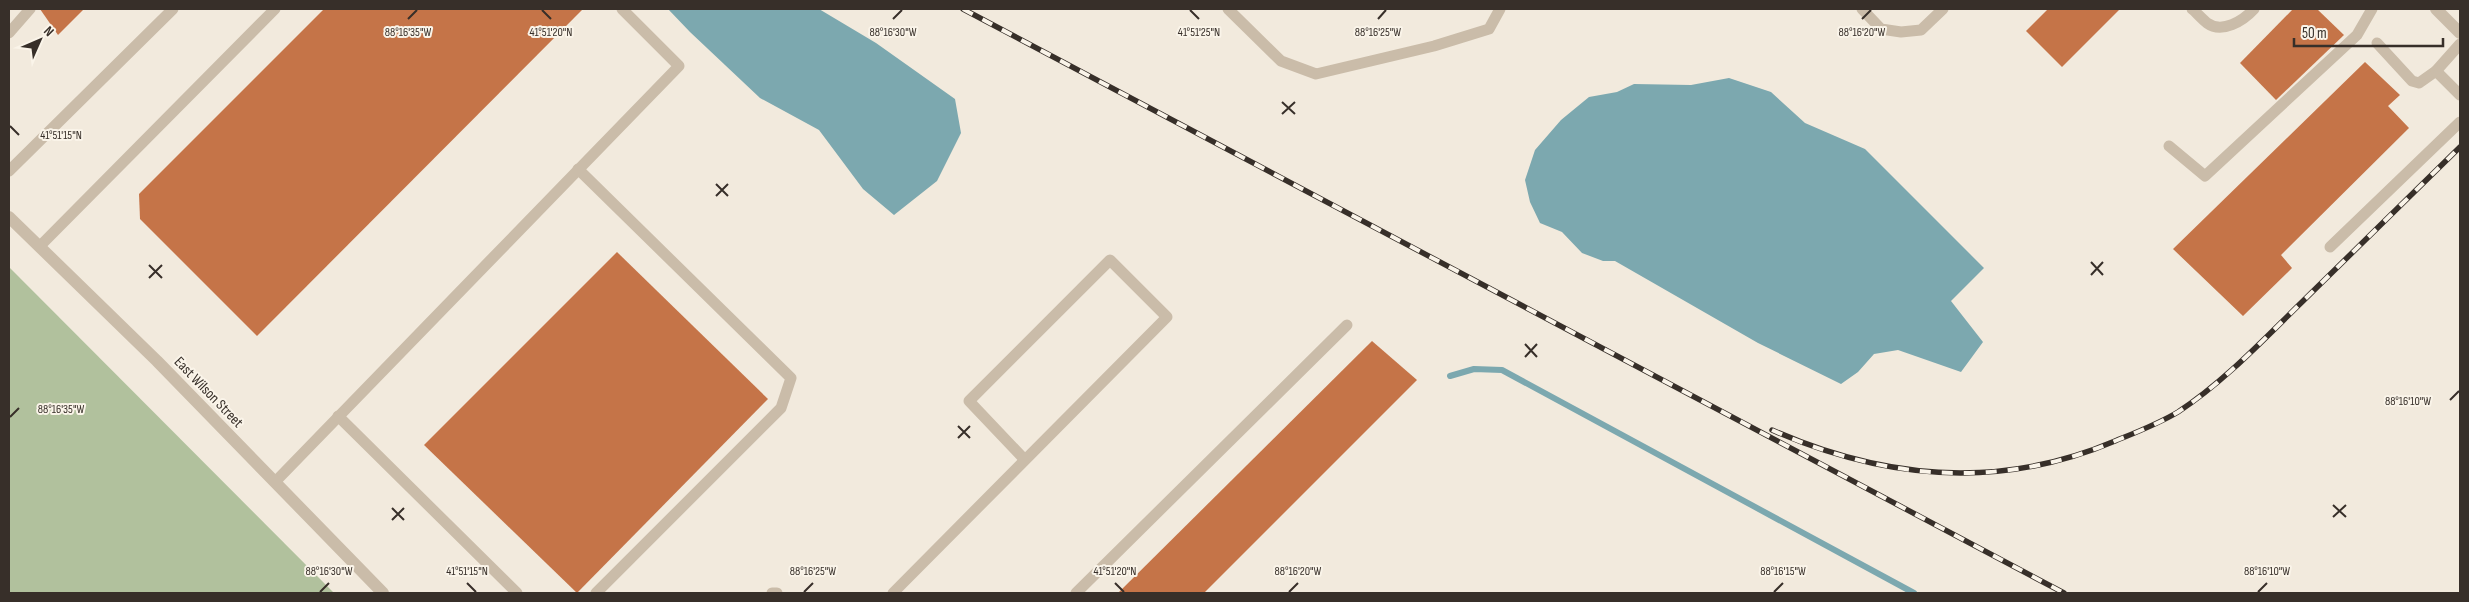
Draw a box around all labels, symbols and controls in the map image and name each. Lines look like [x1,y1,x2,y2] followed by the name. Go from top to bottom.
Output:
[15,15,65,65] north arrow
[2294,15,2443,47] scale bar
[40,23,57,40] text: N
[2302,24,2327,43] text: 50 m
[385,25,431,40] text: 88°16'35"W
[530,25,572,40] text: 41°51'20"N
[870,25,917,40] text: 88°16'30"W
[1178,25,1220,40] text: 41°51'25"N
[1355,25,1401,40] text: 88°16'25"W
[1839,25,1886,40] text: 88°16'20"W
[40,128,82,143] text: 41°51'15"N
[170,353,248,432] street label: East Wilson Street
[2385,394,2431,409] text: 88°16'10"W
[38,402,84,417] text: 88°16'35"W
[306,564,353,579] text: 88°16'30"W
[446,564,488,579] text: 41°51'15"N
[790,564,836,579] text: 88°16'25"W
[1094,564,1136,579] text: 41°51'20"N
[1275,564,1322,579] text: 88°16'20"W
[1760,564,1806,579] text: 88°16'15"W
[2244,564,2290,579] text: 88°16'10"W

